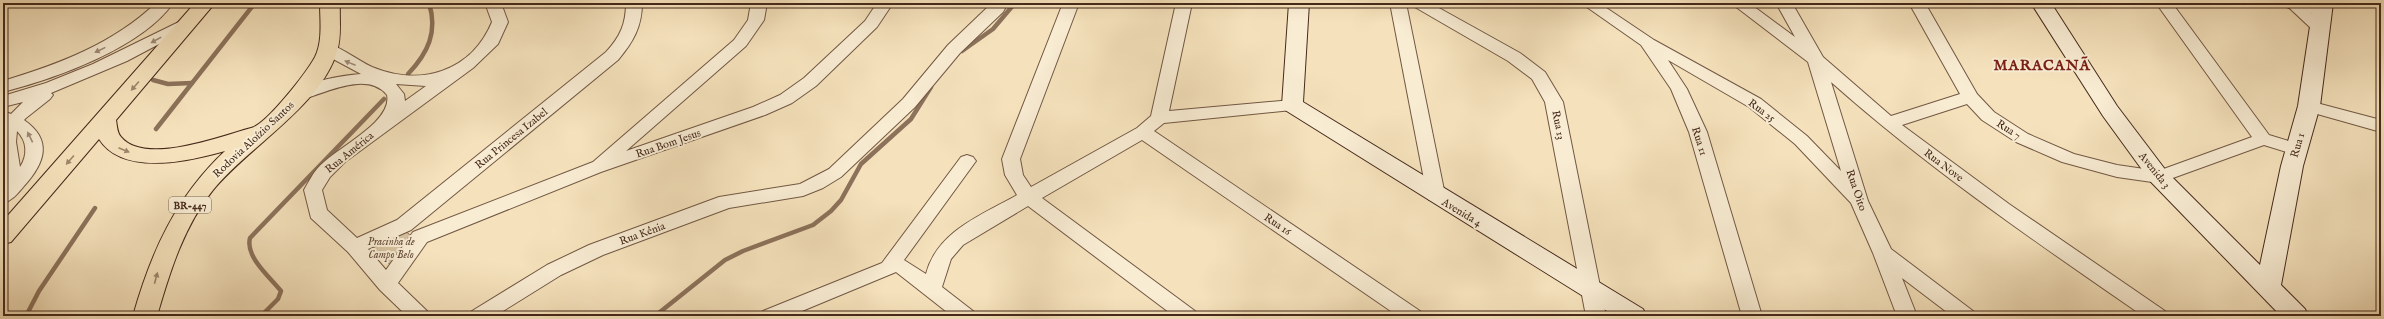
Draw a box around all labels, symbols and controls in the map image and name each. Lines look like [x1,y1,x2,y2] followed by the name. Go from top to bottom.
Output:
[150,37,162,44] one-way arrow
[94,47,106,53] one-way arrow
[1993,56,2091,75] district label: MARACANÃ
[345,60,356,66] one-way arrow
[130,81,139,91] one-way arrow
[1745,96,1778,125] street label: Rua 25
[210,98,297,181] street label: Rodovia Aloízio Santos
[472,105,551,172] street label: Rua Princesa Izabel
[1548,109,1568,141] street label: Rua 13
[1994,117,2023,143] street label: Rua 7
[1688,125,1710,157] street label: Rua 11
[634,126,703,162] street label: Rua Bom Jesus
[322,129,377,177] street label: Rua América
[27,131,33,143] one-way arrow
[2288,131,2308,159] street label: Rua 1
[1921,146,1966,185] street label: Rua Nove
[119,147,131,153] one-way arrow
[2135,149,2173,192] street label: Avenida 3
[66,154,75,165] one-way arrow
[1842,168,1870,213] street label: Rua Oito
[1438,195,1485,231] street label: Avenida 4
[169,197,211,213] road number: BR-447
[1261,211,1294,239] street label: Rua 16
[618,219,667,249] street label: Rua Kênia
[367,235,415,262] park label: Pracinha de Campo Belo
[153,272,159,284] one-way arrow

